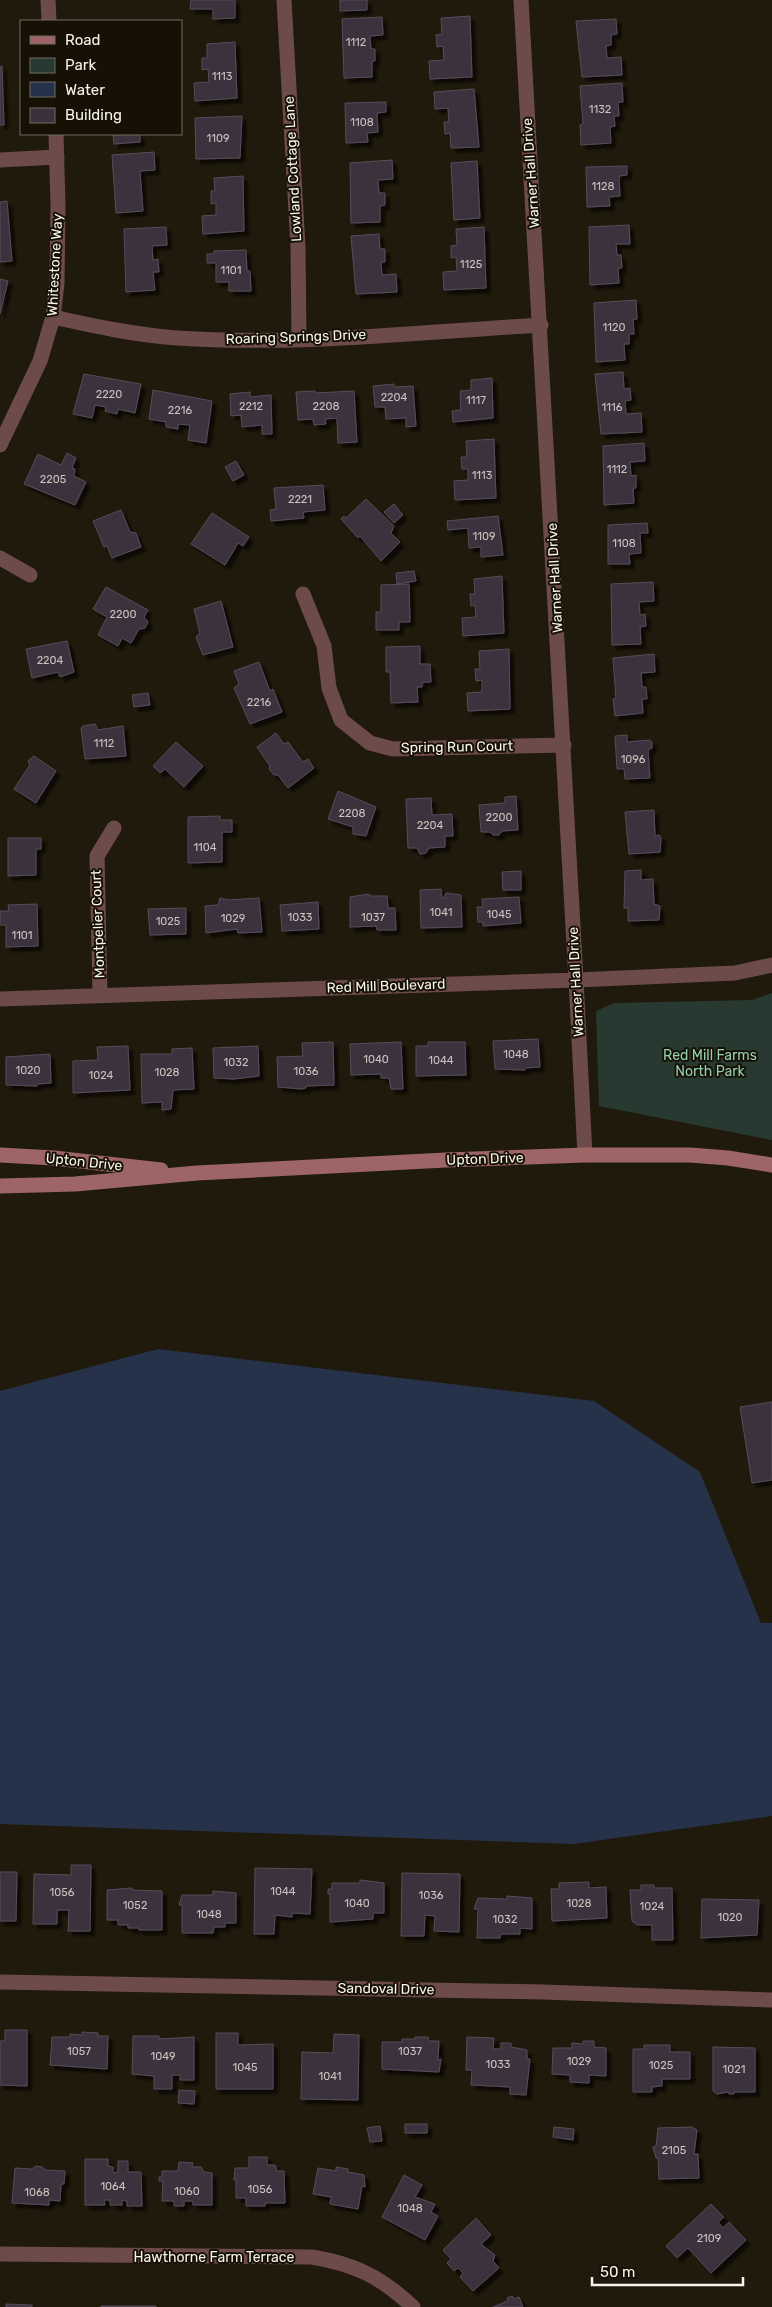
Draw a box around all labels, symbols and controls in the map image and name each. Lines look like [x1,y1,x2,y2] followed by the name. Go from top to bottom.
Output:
[20,20,182,135] legend
[65,31,101,49] text: Road
[346,36,366,49] house number: 1112
[65,56,96,74] text: Park
[212,70,233,83] house number: 1113
[65,81,105,99] text: Water
[281,96,305,242] street label: Lowland Cottage Lane
[589,103,611,116] house number: 1132
[65,106,122,124] text: Building
[350,116,374,129] house number: 1108
[519,117,543,229] street label: Warner Hall Drive
[207,132,229,145] house number: 1109
[592,180,614,193] house number: 1128
[44,213,66,317] street label: Whitestone Way
[460,258,483,271] house number: 1125
[220,264,242,277] house number: 1101
[603,321,625,334] house number: 1120
[225,326,367,348] street label: Roaring Springs Drive
[96,388,122,401] house number: 2220
[381,391,408,404] house number: 2204
[466,394,486,407] house number: 1117
[239,400,263,413] house number: 2212
[313,400,339,413] house number: 2208
[602,401,623,414] house number: 1116
[168,404,192,417] house number: 2216
[607,463,627,476] house number: 1112
[472,469,493,482] house number: 1113
[40,473,67,486] house number: 2205
[288,493,312,506] house number: 2221
[544,522,566,634] street label: Warner Hall Drive
[473,530,495,543] house number: 1109
[612,537,636,550] house number: 1108
[110,608,136,621] house number: 2200
[37,654,64,667] house number: 2204
[247,696,271,709] house number: 2216
[94,737,114,750] house number: 1112
[401,738,514,756] street label: Spring Run Court
[621,753,646,766] house number: 1096
[339,807,365,820] house number: 2208
[486,811,512,824] house number: 2200
[417,819,444,832] house number: 2204
[193,841,217,854] house number: 1104
[88,869,108,979] street label: Montpelier Court
[429,906,453,919] house number: 1041
[486,908,512,921] house number: 1045
[288,911,313,924] house number: 1033
[361,911,385,924] house number: 1037
[221,912,245,925] house number: 1029
[156,915,181,928] house number: 1025
[565,926,587,1038] street label: Warner Hall Drive
[11,929,33,942] house number: 1101
[326,975,446,997] street label: Red Mill Boulevard
[663,1047,757,1080] park label: Red Mill Farms North Park
[503,1048,529,1061] house number: 1048
[363,1053,389,1066] house number: 1040
[428,1054,454,1067] house number: 1044
[224,1056,248,1069] house number: 1032
[15,1064,41,1077] house number: 1020
[294,1065,319,1078] house number: 1036
[154,1066,180,1079] house number: 1028
[89,1069,114,1082] house number: 1024
[446,1149,524,1169] street label: Upton Drive
[45,1150,123,1175] street label: Upton Drive
[270,1885,296,1898] house number: 1044
[50,1886,75,1899] house number: 1056
[419,1889,444,1902] house number: 1036
[344,1897,370,1910] house number: 1040
[566,1897,592,1910] house number: 1028
[123,1899,147,1912] house number: 1052
[640,1900,665,1913] house number: 1024
[196,1908,222,1921] house number: 1048
[717,1911,743,1924] house number: 1020
[493,1913,517,1926] house number: 1032
[337,1980,435,1998] street label: Sandoval Drive
[67,2045,91,2058] house number: 1057
[398,2045,422,2058] house number: 1037
[151,2050,175,2063] house number: 1049
[567,2055,591,2068] house number: 1029
[486,2058,511,2071] house number: 1033
[649,2059,674,2072] house number: 1025
[232,2061,258,2074] house number: 1045
[723,2063,745,2076] house number: 1021
[318,2070,342,2083] house number: 1041
[662,2144,687,2157] house number: 2105
[100,2180,126,2193] house number: 1064
[248,2183,273,2196] house number: 1056
[174,2185,200,2198] house number: 1060
[24,2186,50,2199] house number: 1068
[397,2202,423,2215] house number: 1048
[697,2232,721,2245] house number: 2109
[134,2249,295,2266] street label: Hawthorne Farm Terrace
[592,2254,743,2286] scale bar
[600,2263,635,2281] text: 50 m

